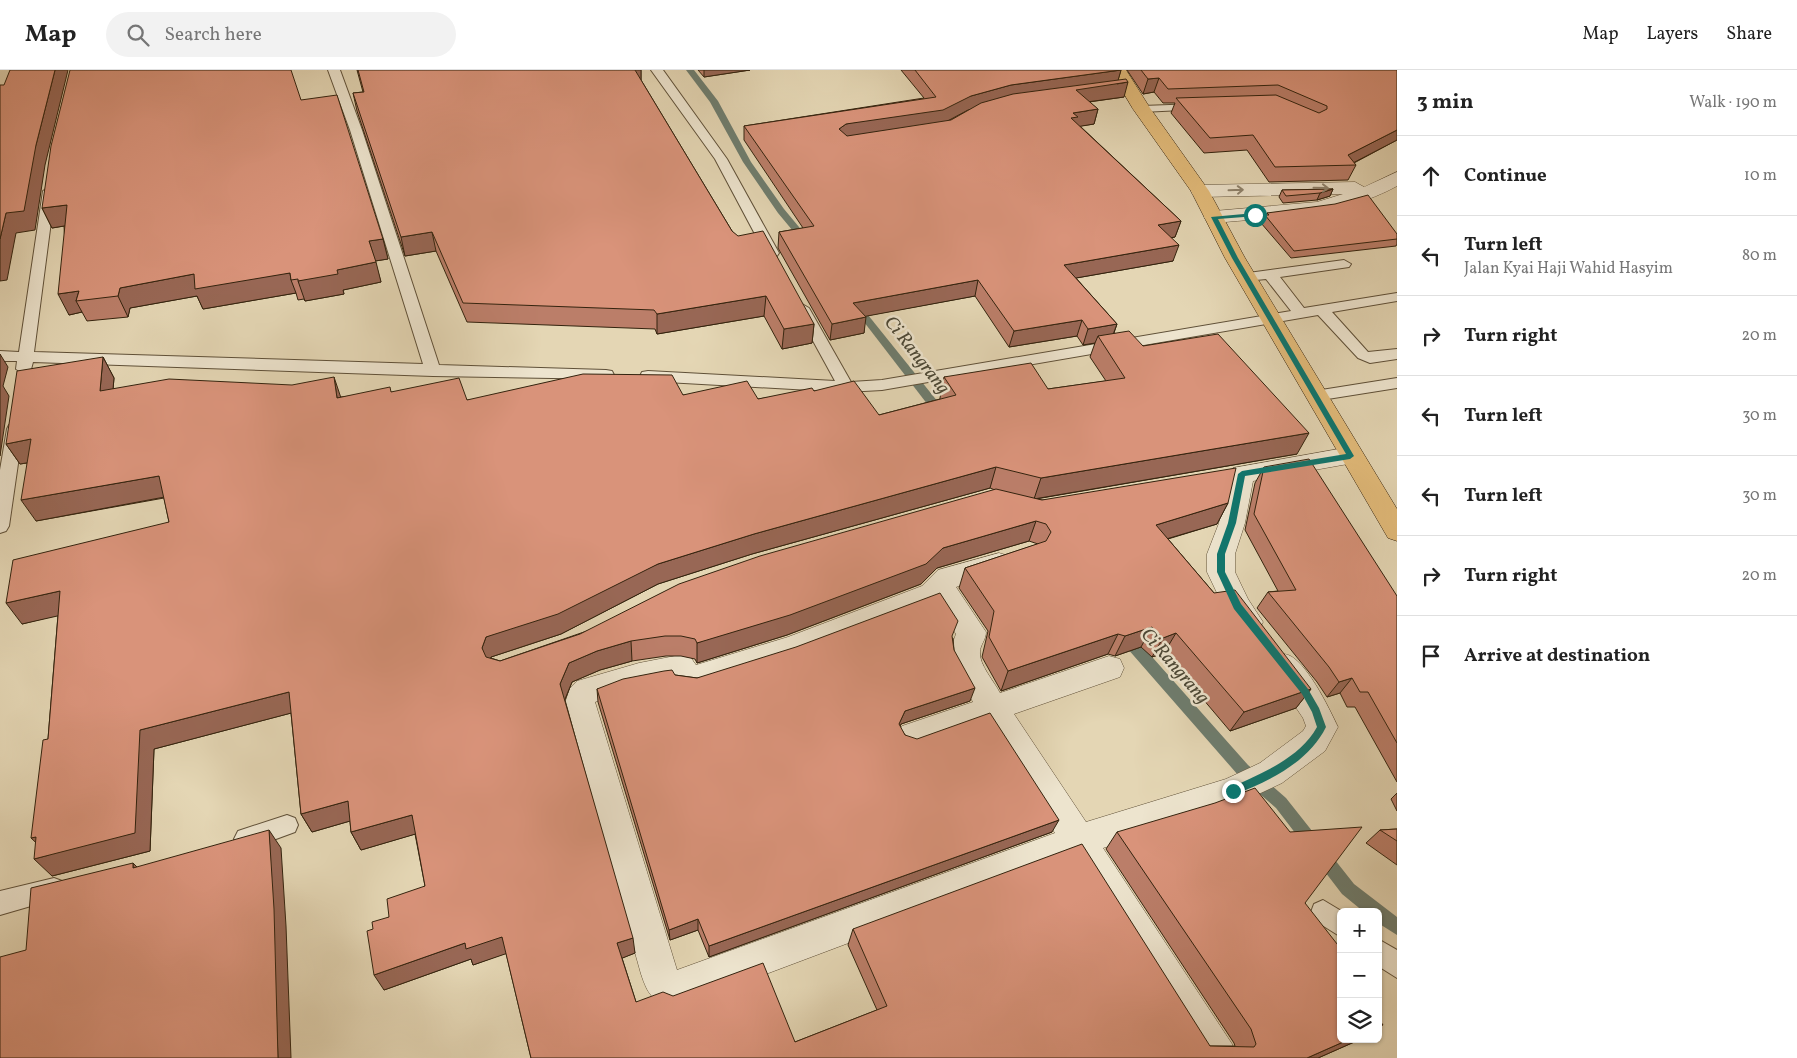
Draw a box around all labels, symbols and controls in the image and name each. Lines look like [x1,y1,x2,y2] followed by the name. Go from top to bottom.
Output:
[106,12,456,57] search box
[25,18,76,52] text: Map
[124,21,152,49] icon: search
[164,22,262,48] text: Search here
[1582,22,1618,47] text: Map
[1646,22,1698,47] text: Layers
[1726,22,1772,47] text: Share
[1417,88,1473,117] text: 3 min
[1689,92,1777,114] text: Walk · 190 m
[1417,162,1445,190] icon: ahead
[1464,163,1547,189] text: Continue
[1744,165,1777,187] text: 10 m
[1312,183,1329,193] one-way arrow
[1228,185,1244,194] one-way arrow
[1244,204,1267,227] route start
[1464,232,1543,258] text: Turn left
[1417,242,1445,270] icon: left
[1742,245,1777,267] text: 80 m
[1464,258,1673,280] text: Jalan Kyai Haji Wahid Hasyim
[878,311,955,400] water label: Ci Rangrang
[1417,322,1445,350] icon: right
[1464,323,1557,349] text: Turn right
[1742,325,1777,347] text: 20 m
[1417,402,1445,430] icon: left
[1464,403,1543,429] text: Turn left
[1742,405,1777,427] text: 30 m
[1417,482,1445,510] icon: left
[1464,483,1543,509] text: Turn left
[1742,485,1777,507] text: 30 m
[1417,562,1445,590] icon: right
[1464,563,1557,589] text: Turn right
[1742,565,1777,587] text: 20 m
[1134,623,1215,710] water label: Ci Rangrang
[1417,642,1445,670] icon: arrive
[1464,643,1650,669] text: Arrive at destination
[1222,780,1245,803] route end
[1337,908,1382,1043] map controls
[1337,908,1382,953] button: +
[1337,953,1382,998] button: −
[1337,998,1382,1043] button: layers

